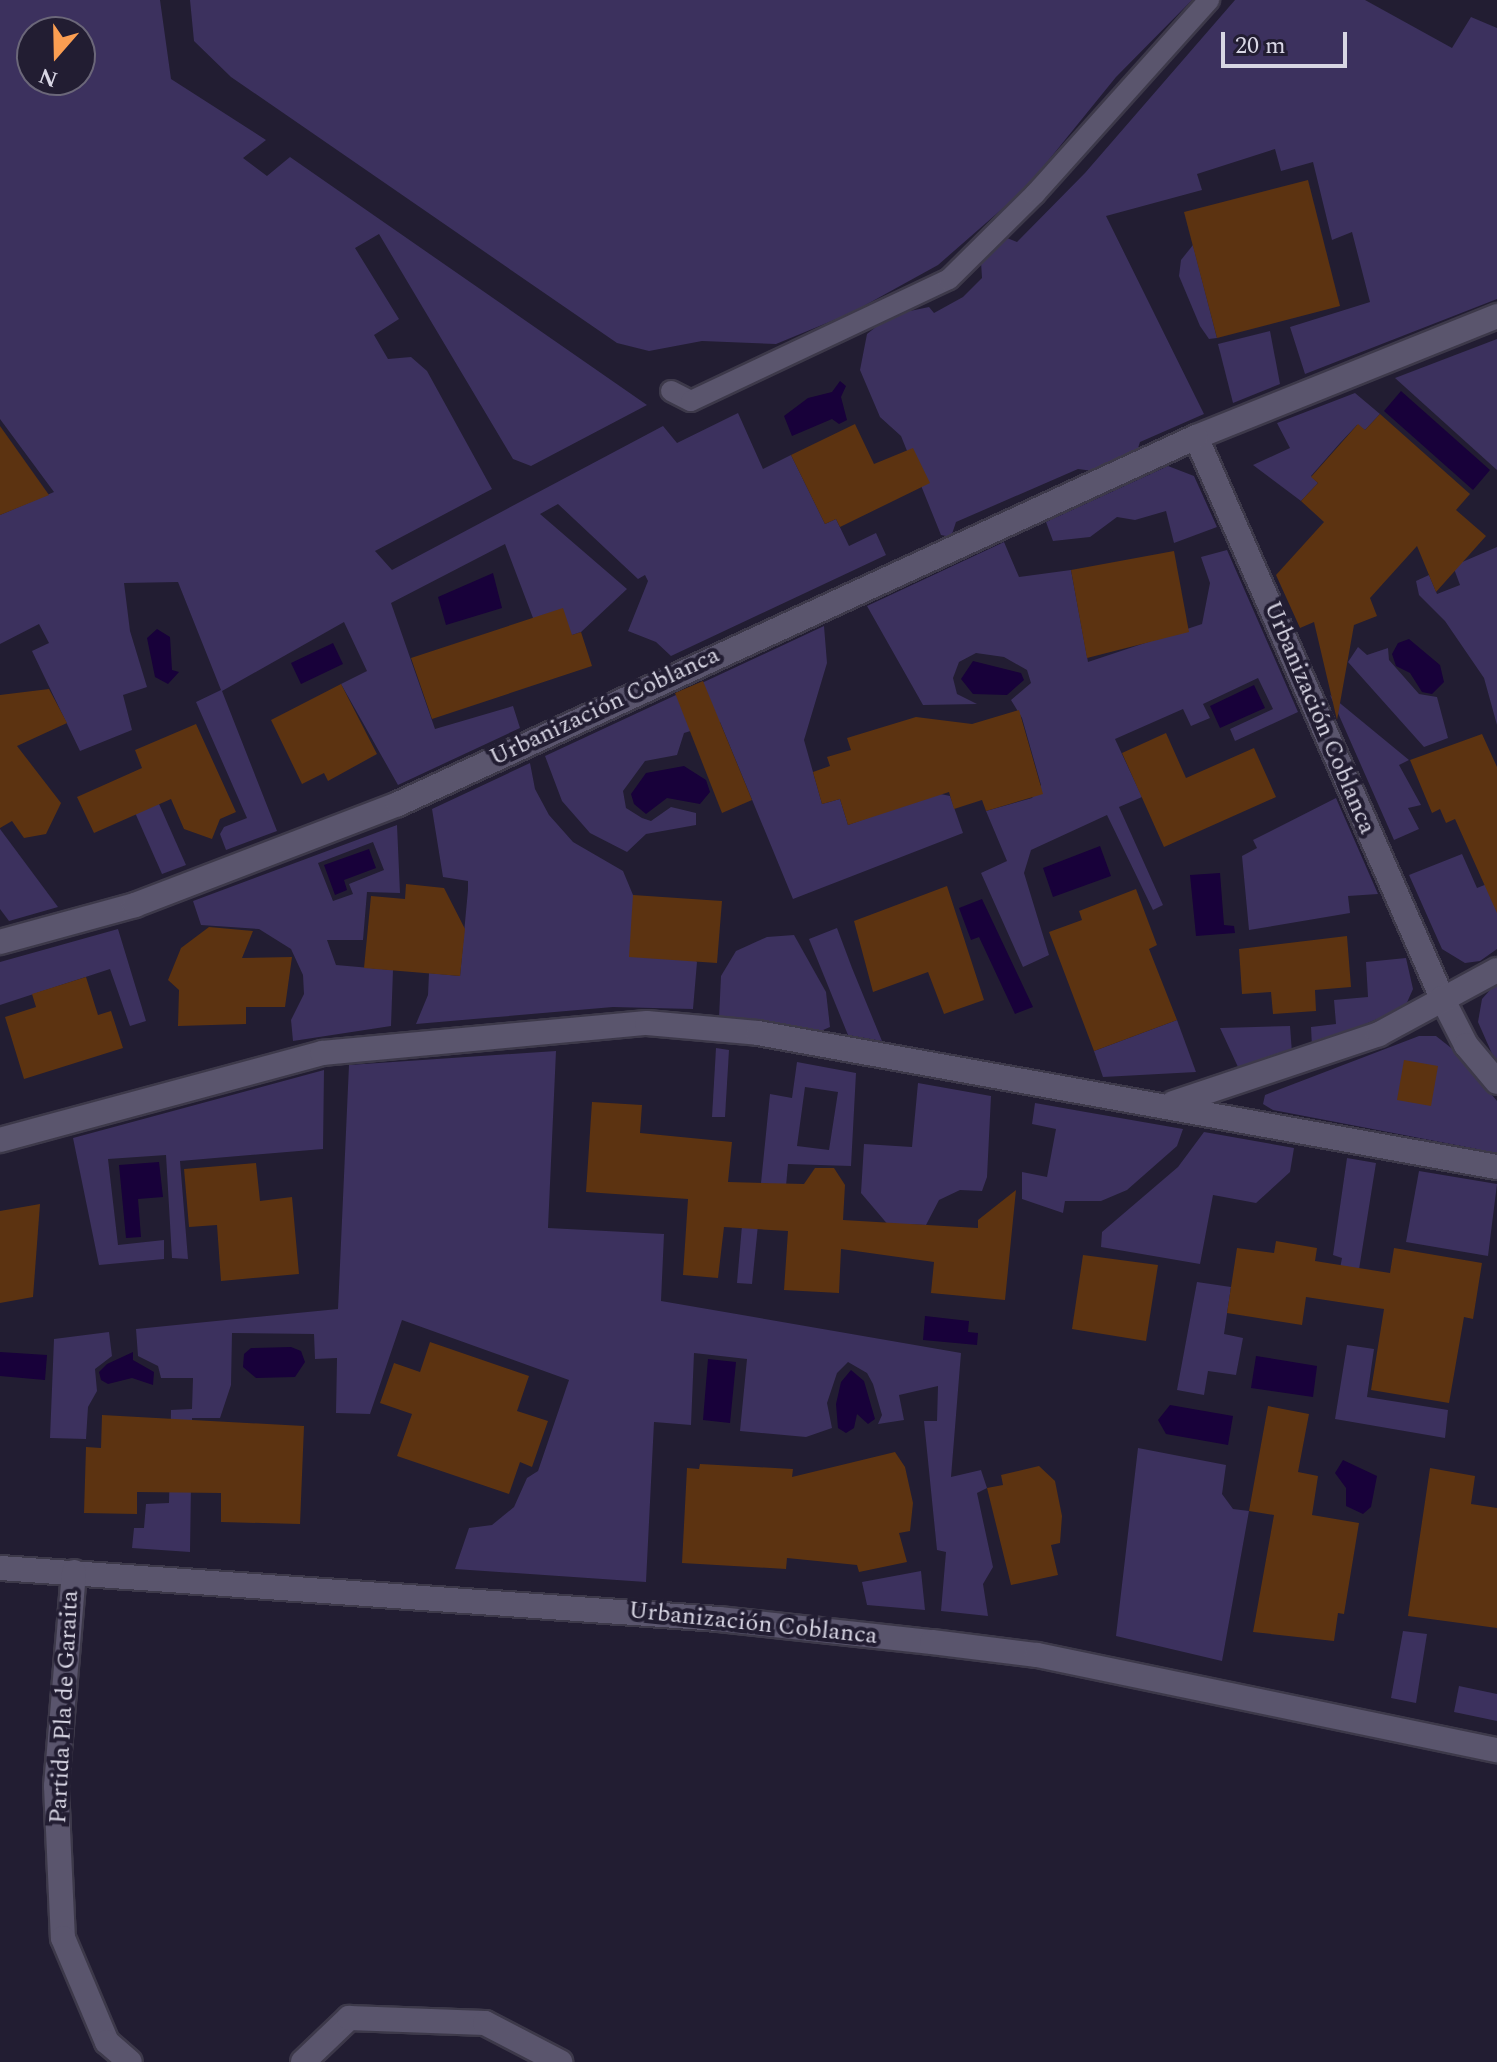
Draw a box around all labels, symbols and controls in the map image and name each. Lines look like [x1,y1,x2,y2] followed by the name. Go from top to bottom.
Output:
[16,16,96,96] north arrow
[1225,16,1351,66] scale bar
[1235,28,1286,64] text: 20 m
[34,59,62,96] text: N
[1257,597,1381,839] street label: Urbanización Coblanca
[486,641,724,773] street label: Urbanización Coblanca
[45,1590,85,1824] street label: Partida Pla de Garaita
[627,1597,879,1651] street label: Urbanización Coblanca

